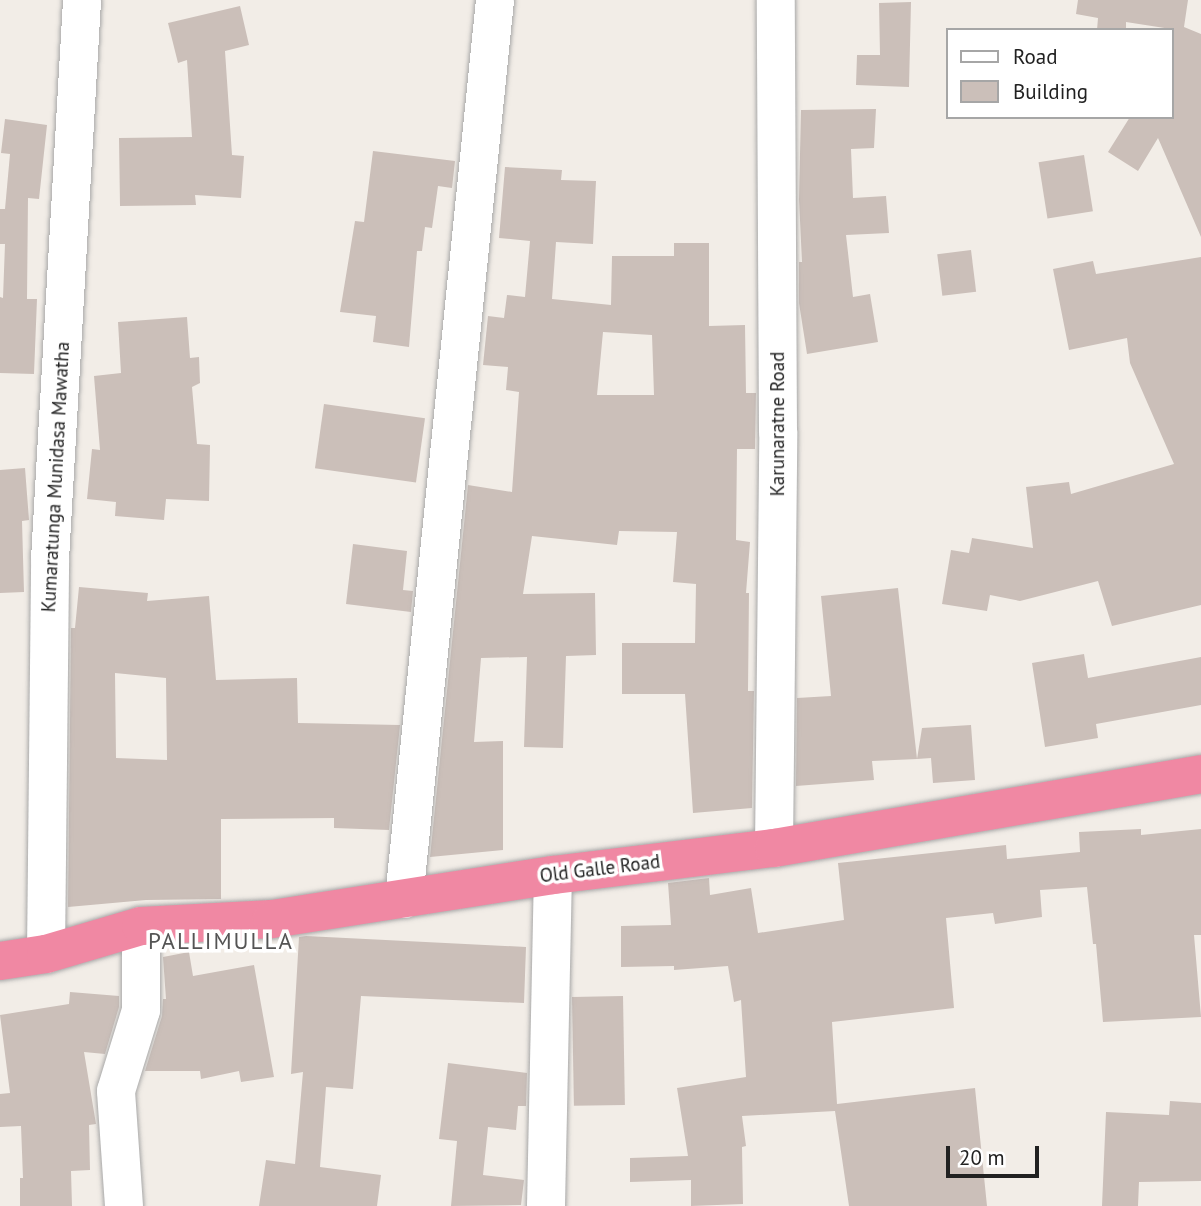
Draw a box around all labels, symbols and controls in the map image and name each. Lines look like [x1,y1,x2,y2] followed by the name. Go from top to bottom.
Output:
[946,28,1173,119] legend
[1013,43,1057,70] text: Road
[1013,78,1088,105] text: Building
[38,341,74,613] street label: Kumaratunga Munidasa Mawatha
[767,352,789,496] street label: Karunaratne Road
[539,850,661,888] street label: Old Galle Road
[149,927,293,955] district label: PALLIMULLA
[949,1132,1042,1176] scale bar
[959,1144,1005,1171] text: 20 m

